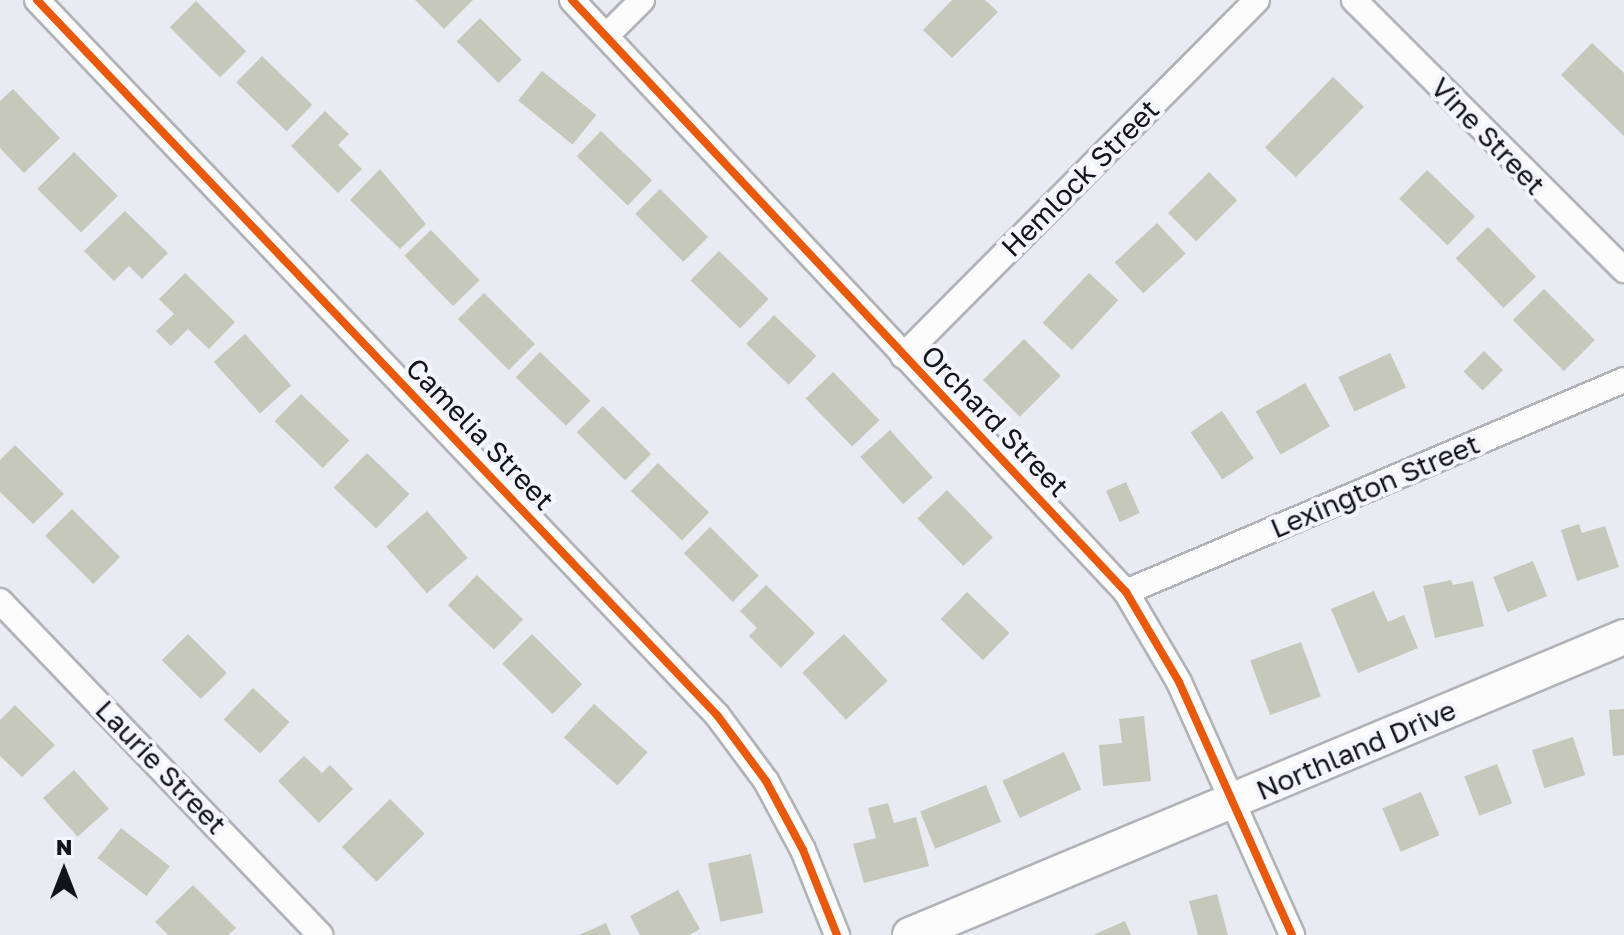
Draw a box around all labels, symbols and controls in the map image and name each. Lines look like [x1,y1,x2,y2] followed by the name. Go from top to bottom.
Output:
[1424,71,1552,201] street label: Vine Street
[994,92,1166,264] street label: Hemlock Street
[914,338,1076,504] street label: Orchard Street
[399,351,561,517] street label: Camelia Street
[1265,427,1485,545] street label: Lexington Street
[89,693,233,841] street label: Laurie Street
[1251,693,1461,807] street label: Northland Drive
[24,831,104,911] north arrow
[56,833,72,860] text: N

